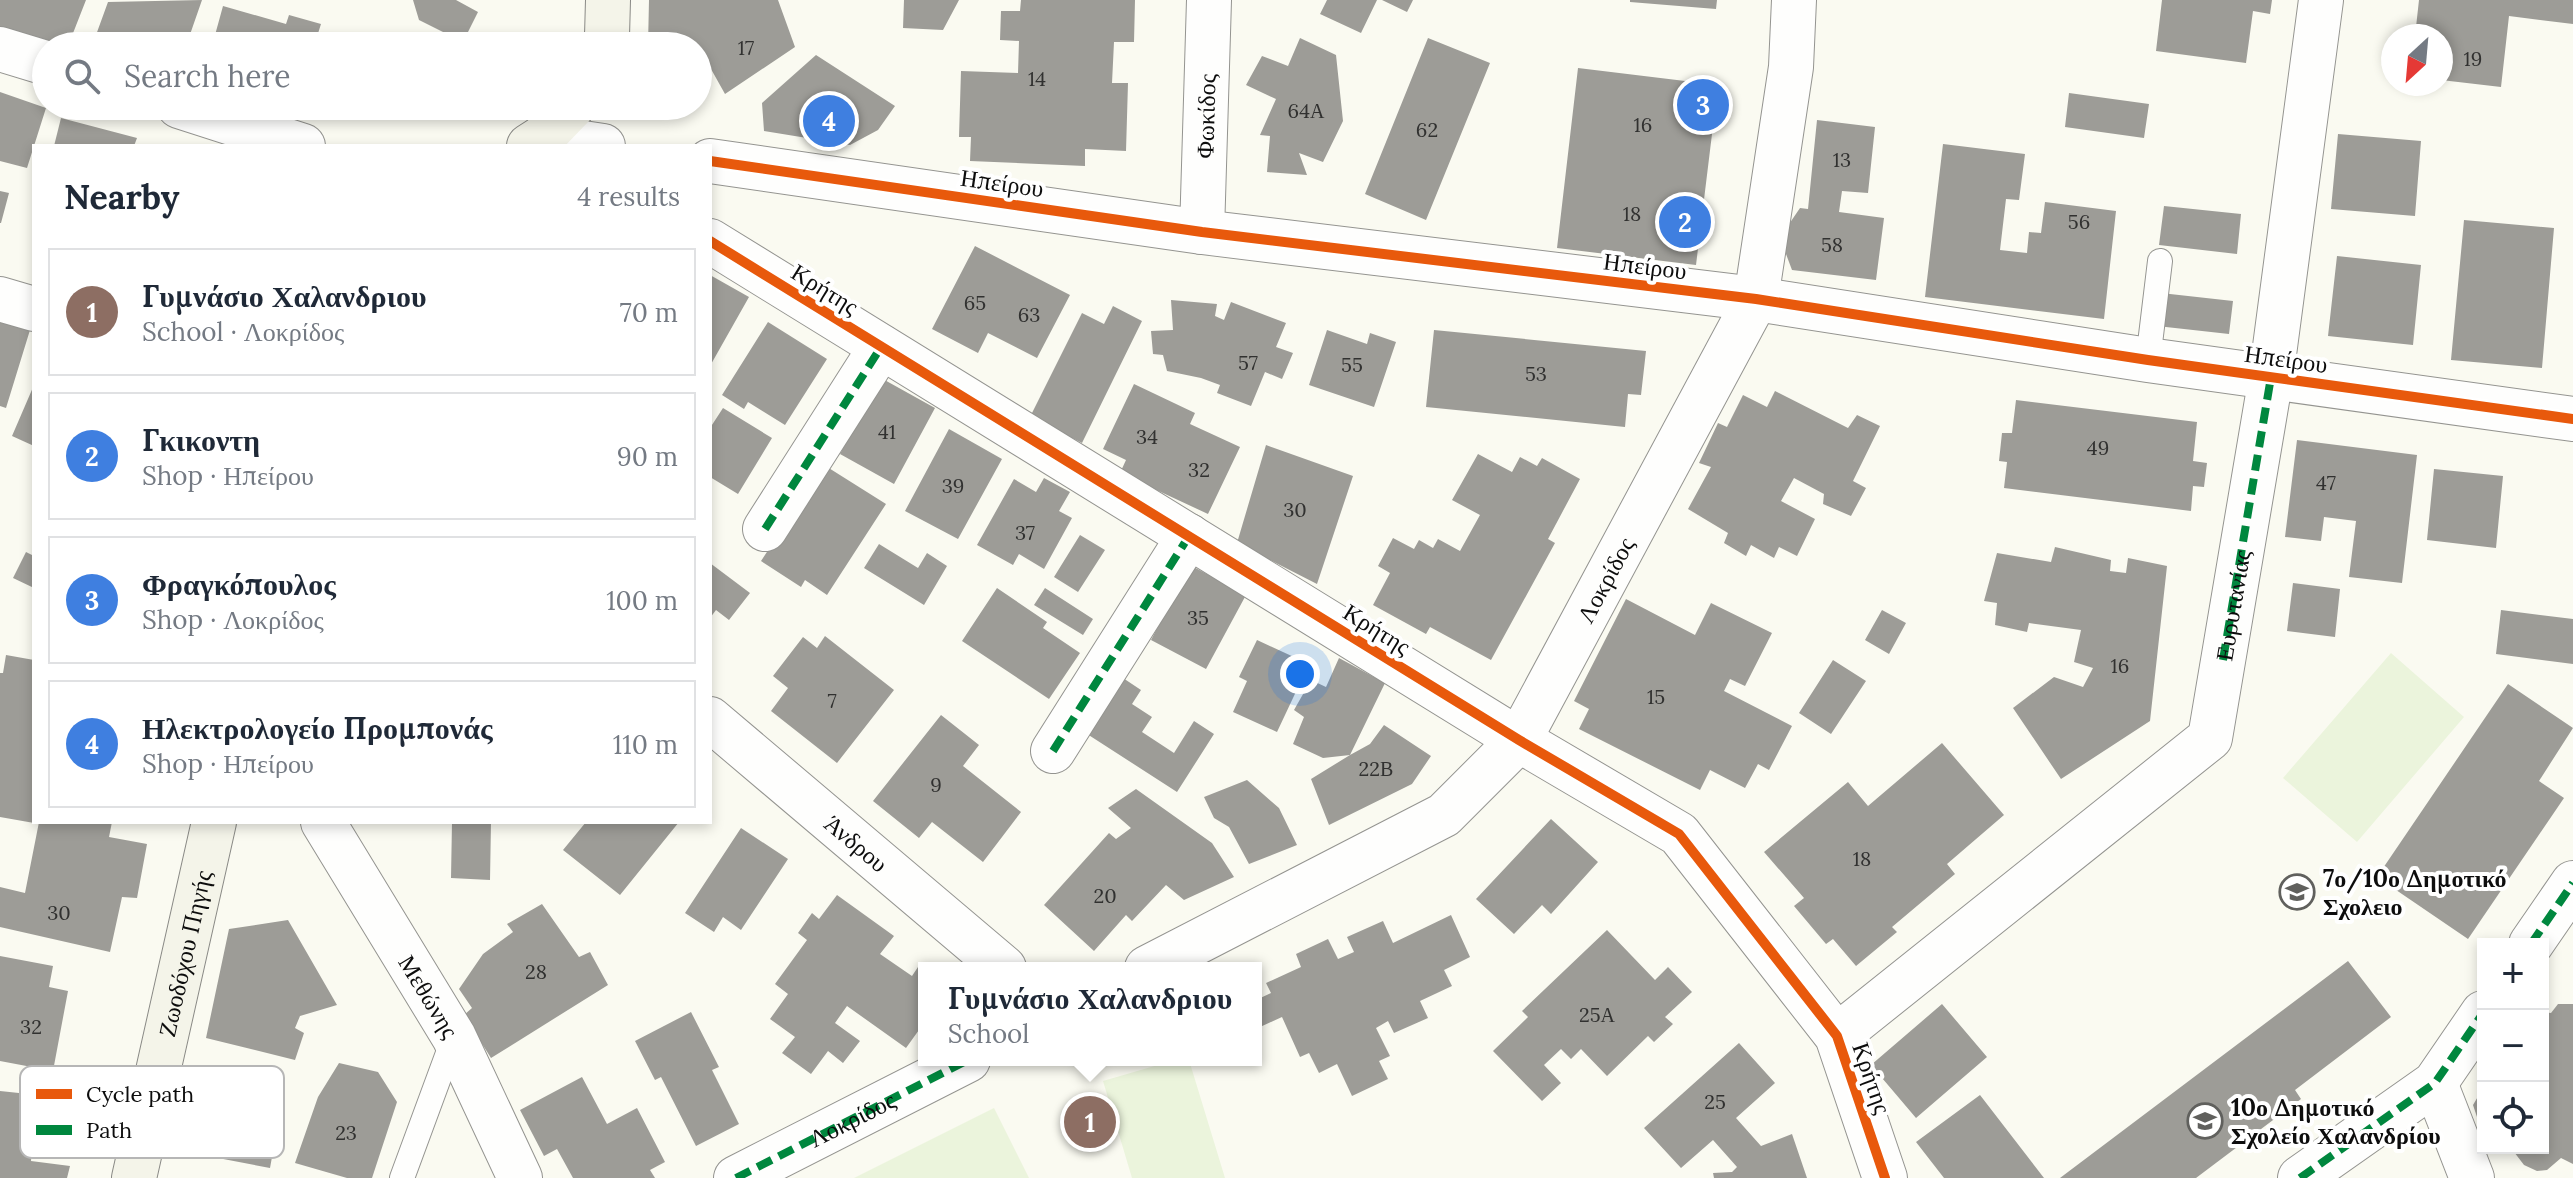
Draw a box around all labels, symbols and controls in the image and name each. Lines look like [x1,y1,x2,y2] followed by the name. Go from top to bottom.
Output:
[2381,24,2453,96] north arrow
[32,32,712,120] search box
[738,35,754,60] house number: 17
[2464,46,2482,71] house number: 19
[60,54,104,98] icon: search
[124,57,291,95] text: Search here
[1028,66,1046,91] house number: 14
[1189,73,1222,159] street label: Φωκίδος
[1677,75,1729,135] pin: 3
[803,91,855,151] pin: 4
[1288,98,1325,123] house number: 64Α
[1634,112,1652,137] house number: 16
[1416,117,1438,142] house number: 62
[1833,147,1851,172] house number: 13
[958,162,1046,204] street label: Ηπείρου
[64,175,180,218] text: Nearby
[577,180,680,213] text: 4 results
[1659,192,1711,252] pin: 2
[1623,201,1641,226] house number: 18
[2068,209,2090,234] house number: 56
[1821,232,1843,257] house number: 58
[1602,246,1688,286] street label: Ηπείρου
[786,256,865,322] street label: Κρήτης
[142,277,427,315] text: Γυμνάσιο Χαλανδριου
[964,290,986,315] house number: 65
[87,296,97,329] text: 1
[620,296,678,329] text: 70 m
[1018,302,1040,327] house number: 63
[142,315,344,348] text: School · Λοκρίδος
[2242,338,2330,380] street label: Ηπείρου
[1238,350,1258,375] house number: 57
[1341,352,1363,377] house number: 55
[1525,361,1547,386] house number: 53
[878,419,896,444] house number: 41
[142,421,260,459] text: Γκικοντη
[1136,424,1158,449] house number: 34
[2087,435,2109,460] house number: 49
[85,440,99,473] text: 2
[617,440,678,473] text: 90 m
[1188,457,1210,482] house number: 32
[142,459,314,492] text: Shop · Ηπείρου
[2316,470,2336,495] house number: 47
[942,473,964,498] house number: 39
[1283,497,1307,522] house number: 30
[1015,520,1035,545] house number: 37
[1569,531,1641,628] street label: Λοκρίδος
[2208,547,2257,663] street label: Ευρυτανίας
[142,565,336,603] text: Φραγκόπουλος
[85,584,99,617] text: 3
[606,584,678,617] text: 100 m
[1338,596,1417,662] street label: Κρήτης
[142,603,324,636] text: Shop · Λοκρίδος
[1187,605,1209,630] house number: 35
[2111,653,2129,678] house number: 16
[1280,654,1320,694] your location
[1647,684,1665,709] house number: 15
[827,688,837,713] house number: 7
[142,709,493,747] text: Ηλεκτρολογείο Προμπονάς
[85,728,99,761] text: 4
[613,728,678,761] text: 110 m
[142,747,314,780] text: Shop · Ηπείρου
[1359,756,1393,781] house number: 22Β
[930,772,942,797] house number: 9
[818,807,895,879] street label: Άνδρου
[1853,846,1871,871] house number: 18
[2323,863,2507,922] place label: 7ο/10ο Δημοτικό Σχολειο
[151,867,218,1040] street label: Ζωοδόχου Πηγής
[2278,873,2316,911] school or university icon: 7ο/10ο Δημοτικό Σχολειο
[1093,883,1117,908] house number: 20
[47,900,71,925] house number: 30
[2477,938,2549,1154] map controls
[2477,938,2549,1010] button: +
[392,949,466,1044] street label: Μεθώνης
[525,959,547,984] house number: 28
[918,962,1262,1066] popup
[948,979,1232,1017] text: Γυμνάσιο Χαλανδριου
[1579,1002,1616,1027] house number: 25Α
[2477,1010,2549,1082] button: −
[20,1014,42,1039] house number: 32
[948,1017,1029,1050] text: School
[1845,1038,1899,1118] street label: Κρήτης
[20,1066,284,1158] legend
[86,1080,194,1108] text: Cycle path
[2477,1082,2549,1154] button: locate
[803,1084,901,1154] street label: Λοκρίδος
[1704,1089,1726,1114] house number: 25
[1064,1092,1116,1152] pin: 1
[2231,1092,2441,1151] place label: 10ο Δημοτικό Σχολείο Χαλανδρίου
[2186,1102,2224,1140] school or university icon: 10ο Δημοτικό Σχολείο Χαλανδρίου
[86,1116,132,1144] text: Path
[335,1120,357,1145] house number: 23

